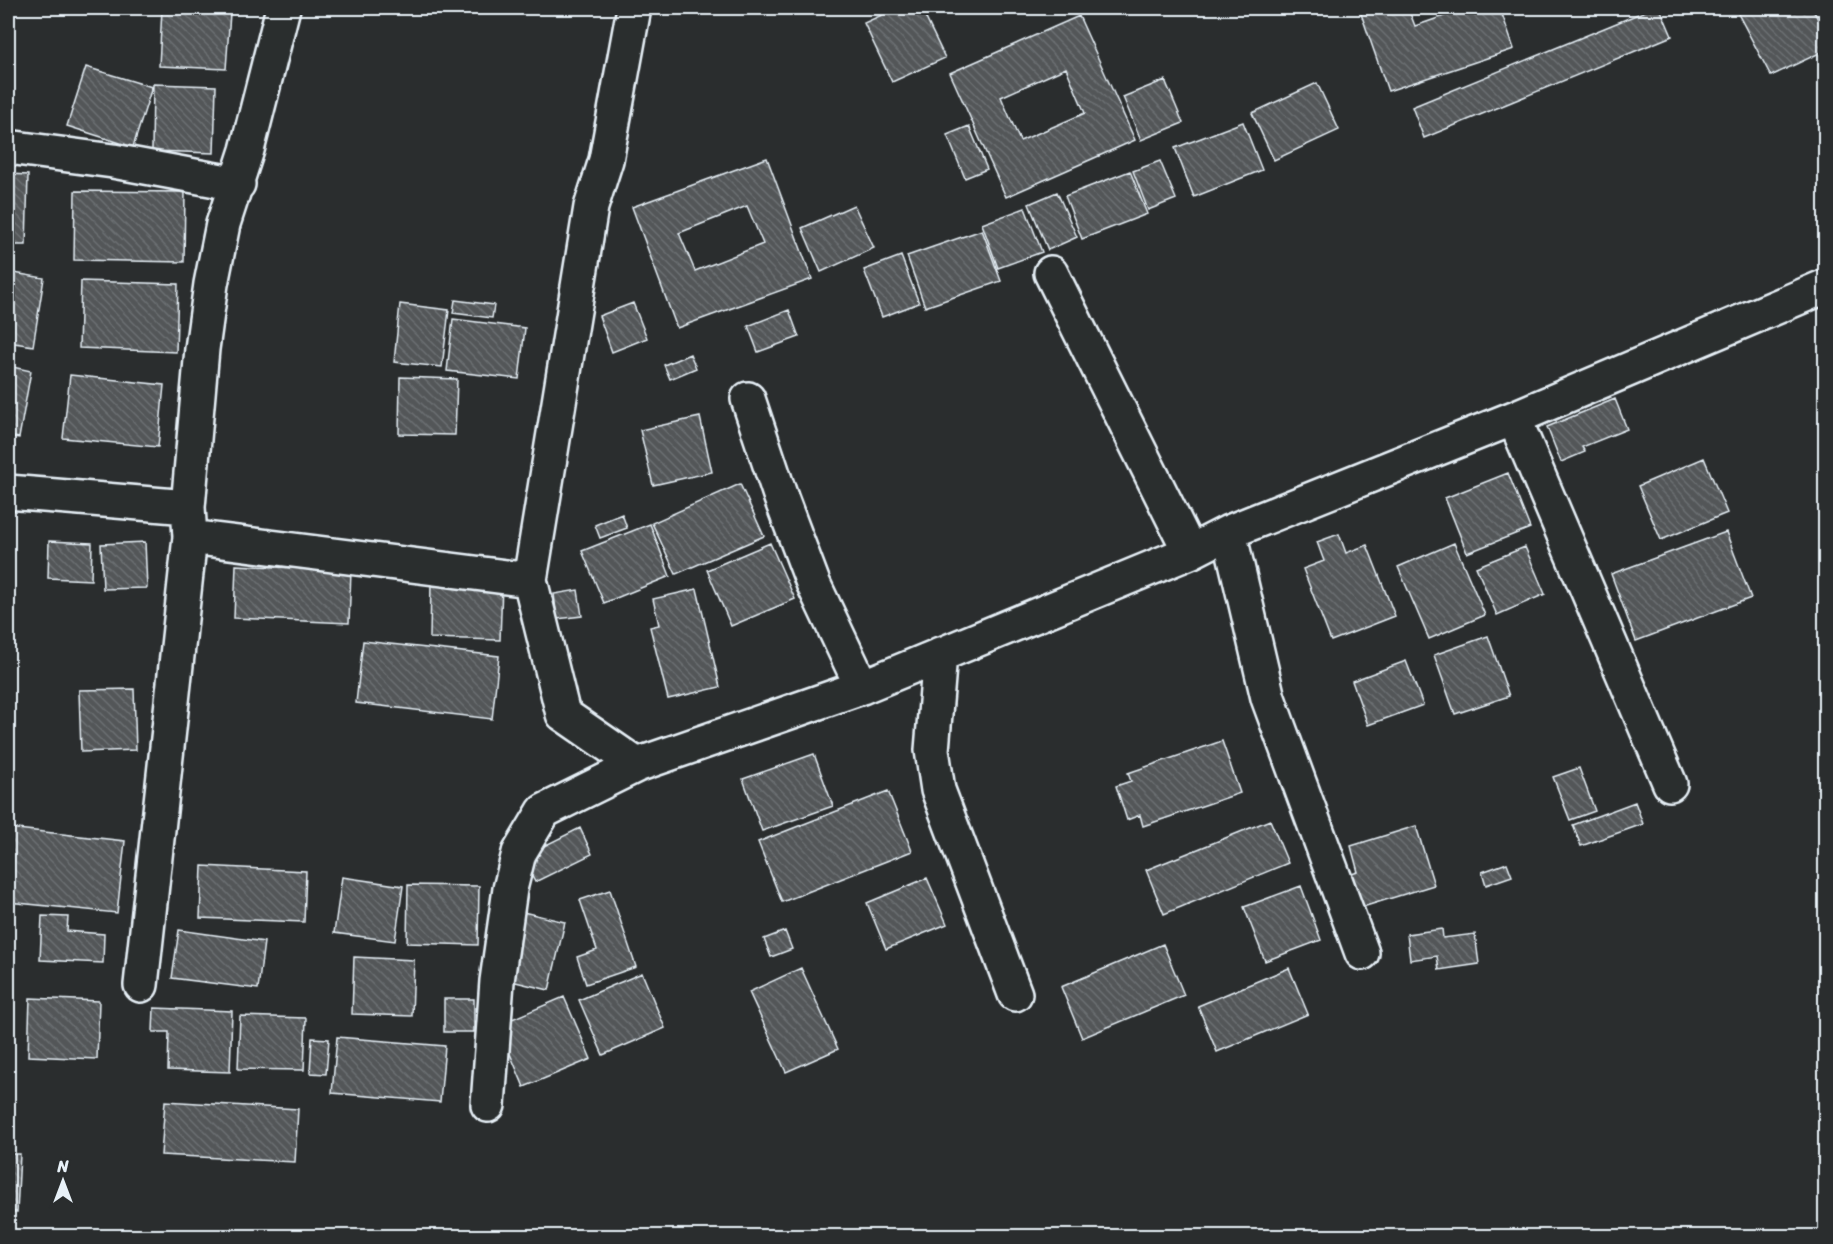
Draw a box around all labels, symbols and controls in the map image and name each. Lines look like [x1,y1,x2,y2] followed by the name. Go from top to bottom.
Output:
[33,1151,93,1211] north arrow
[56,1152,69,1181] text: N

